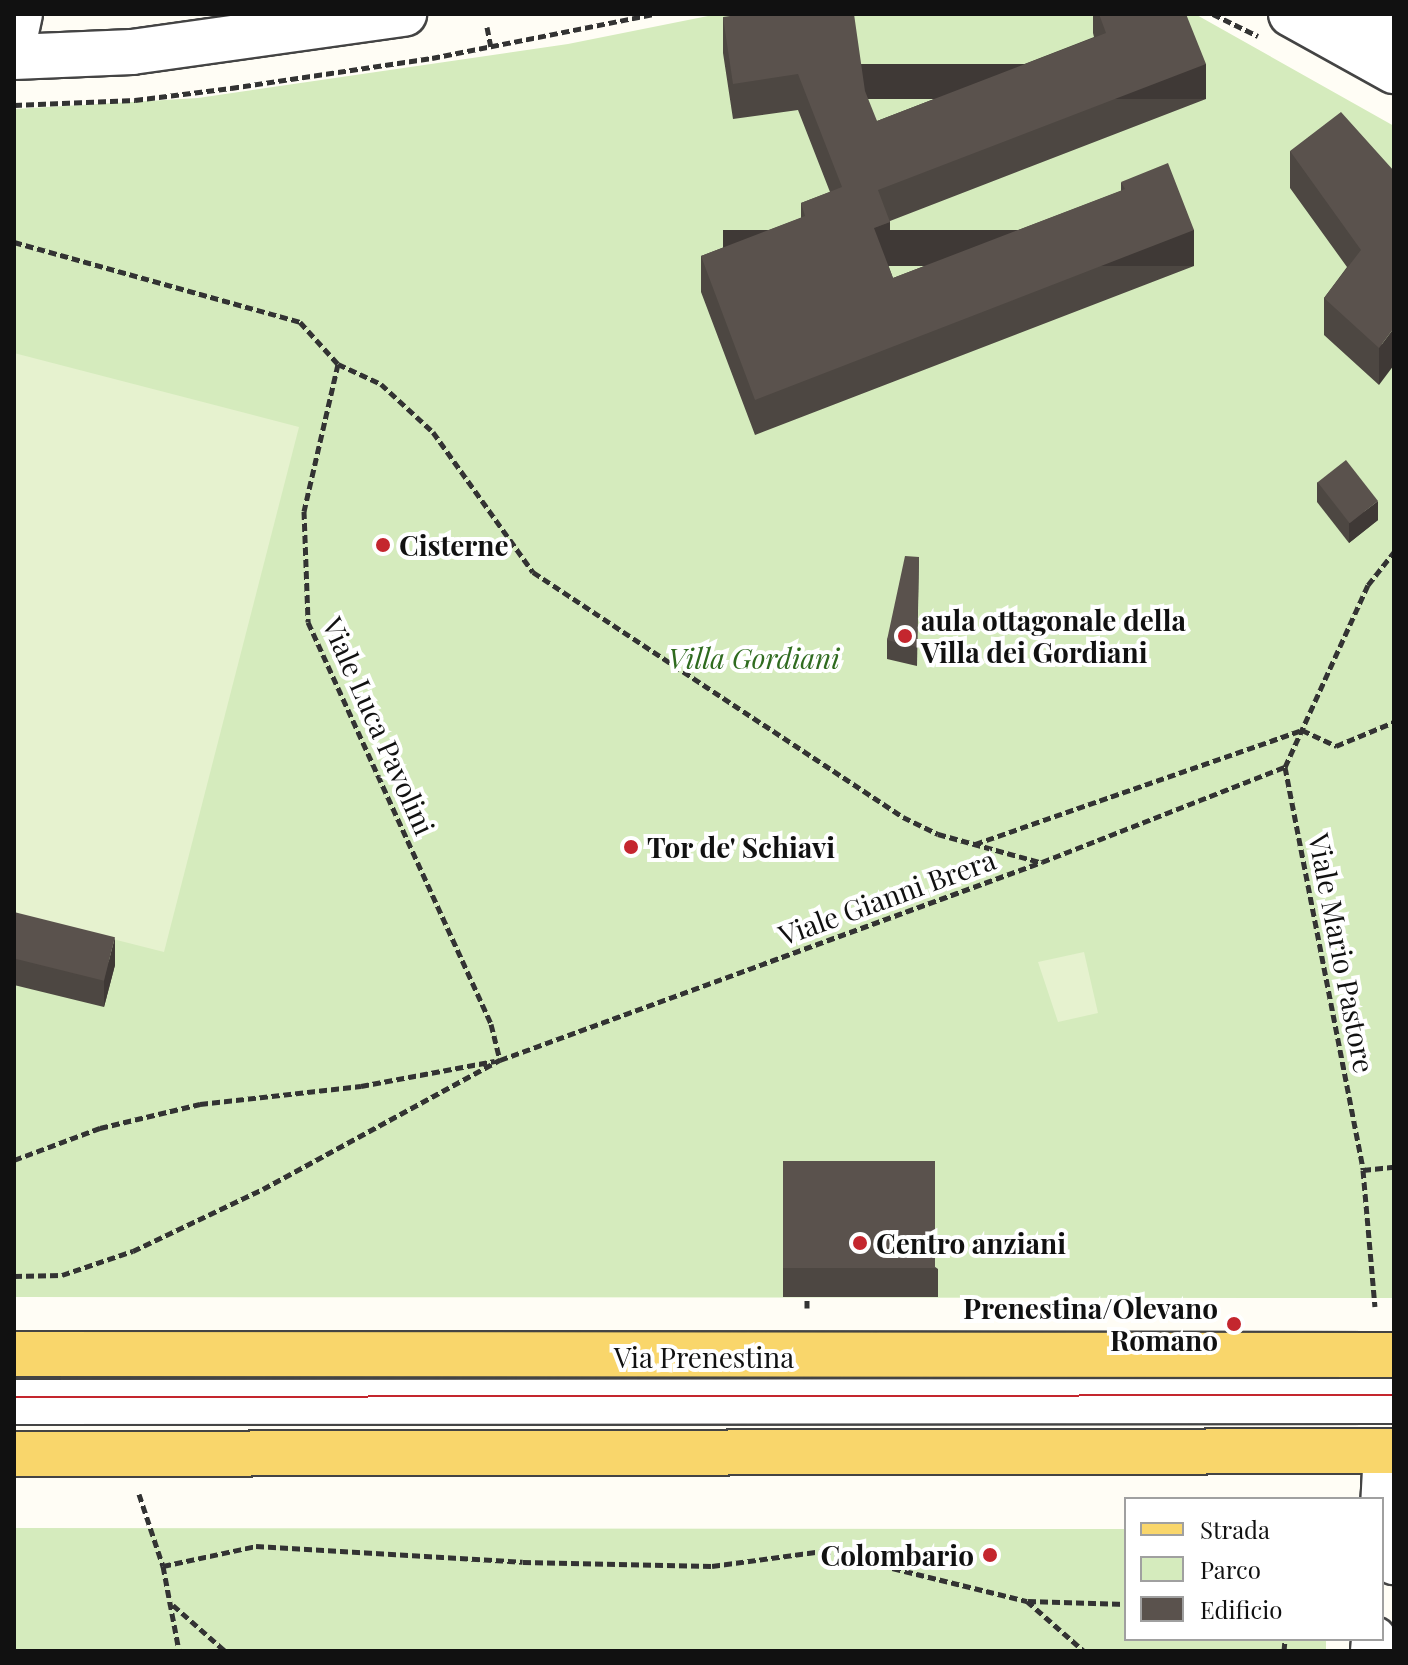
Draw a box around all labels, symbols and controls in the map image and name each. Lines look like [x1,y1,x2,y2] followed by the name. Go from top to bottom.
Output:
[399,528,509,562] place label: Cisterne
[374,536,392,554] marker: Cisterne
[921,603,1186,669] place label: aula ottagonale della Villa dei Gordiani
[316,612,442,840] street label: Viale Luca Pavolini
[896,627,914,645] marker: aula ottagonale della Villa dei Gordiani
[668,641,840,675] park label: Villa Gordiani
[647,830,836,864] place label: Tor de' Schiavi
[1302,831,1382,1075] street label: Viale Mario Pastore
[622,838,640,856] marker: Tor de' Schiavi
[774,842,1000,952] street label: Viale Gianni Brera
[876,1226,1066,1260] place label: Centro anziani
[851,1234,869,1252] marker: Centro anziani
[963,1291,1218,1357] place label: Prenestina/Olevano Romano
[1225,1315,1243,1333] marker: Prenestina/Olevano Romano
[614,1340,794,1374] street label: Via Prenestina
[1124,1497,1384,1641] legend
[1200,1513,1270,1545] text: Strada
[821,1538,974,1572] place label: Colombario
[981,1546,999,1564] marker: Colombario
[1200,1553,1261,1585] text: Parco
[1200,1593,1282,1625] text: Edificio

